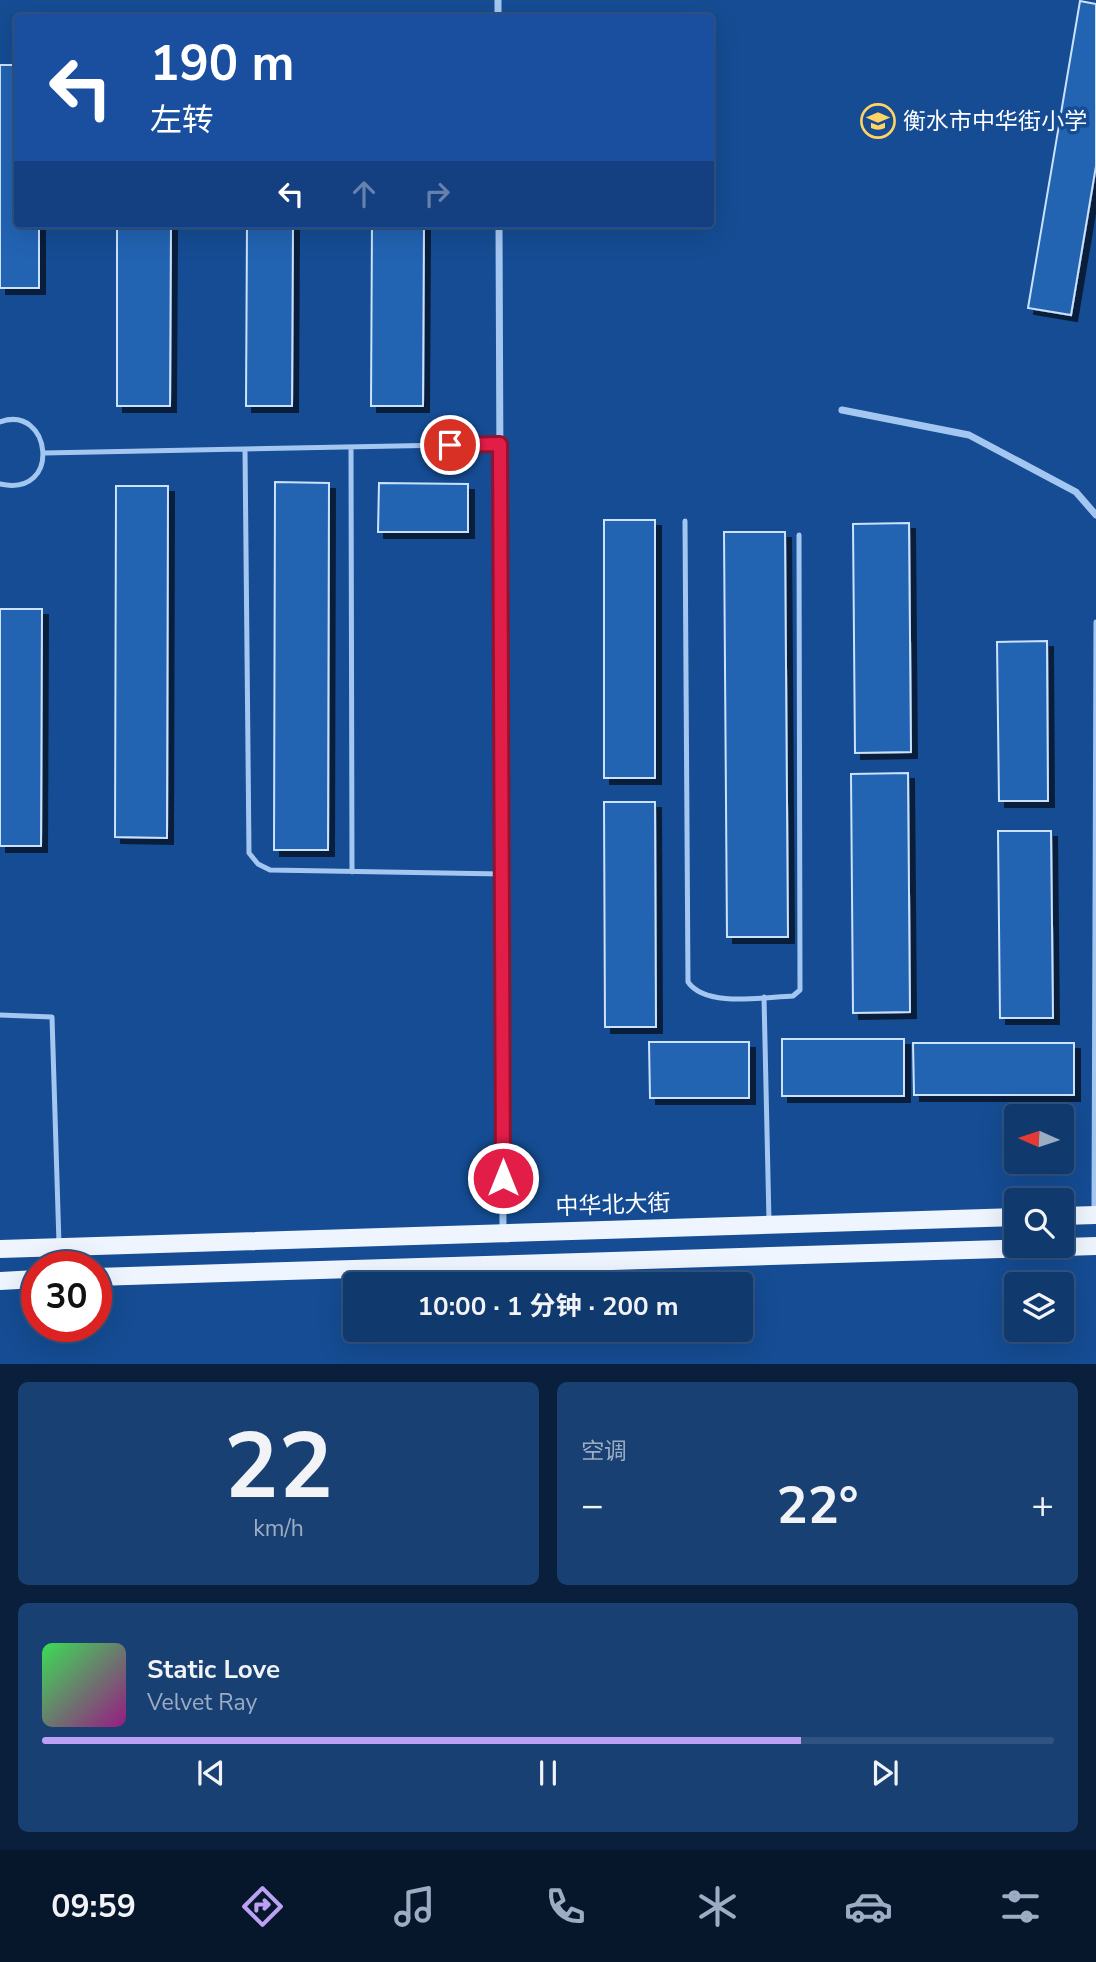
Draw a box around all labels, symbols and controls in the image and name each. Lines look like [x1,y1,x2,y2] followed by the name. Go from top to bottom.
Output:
[150,30,294,97] text: 190 m
[35,42,126,133] icon: left
[150,99,214,142] text: 左转
[859,102,897,140] school or university icon: 衡水市中华街小学
[903,106,1087,137] place label: 衡水市中华街小学
[272,175,310,213] icon: left
[345,175,383,213] icon: ahead
[418,175,456,213] icon: right
[420,415,480,475] pin
[431,426,469,464] icon: arrive
[1004,1104,1074,1174] north arrow
[1004,1104,1074,1342] map controls
[466,1141,540,1215] position arrow
[555,1188,671,1222] street label: 中华北大街
[1004,1188,1074,1258] button: search
[21,1251,112,1342] speed limit sign: 30
[1004,1272,1074,1342] button: layers
[417,1289,679,1324] text: 10:00 · 1 分钟 · 200 m
[224,1405,333,1529] text: 22
[581,1436,627,1467] text: 空调
[776,1470,859,1541] text: 22°
[581,1480,604,1531] text: −
[1031,1480,1054,1531] text: +
[253,1513,304,1544] text: km/h
[147,1652,280,1687] text: Static Love
[147,1687,257,1718] text: Velvet Ray
[192,1754,230,1792] icon: previous
[529,1754,567,1792] icon: pause
[866,1754,904,1792] icon: next
[238,1882,287,1931] icon: directions
[390,1882,439,1931] icon: music
[541,1882,590,1931] icon: phone
[693,1882,742,1931] icon: climate
[844,1882,893,1931] icon: car
[996,1882,1045,1931] icon: filters
[51,1885,136,1928] text: 09:59

